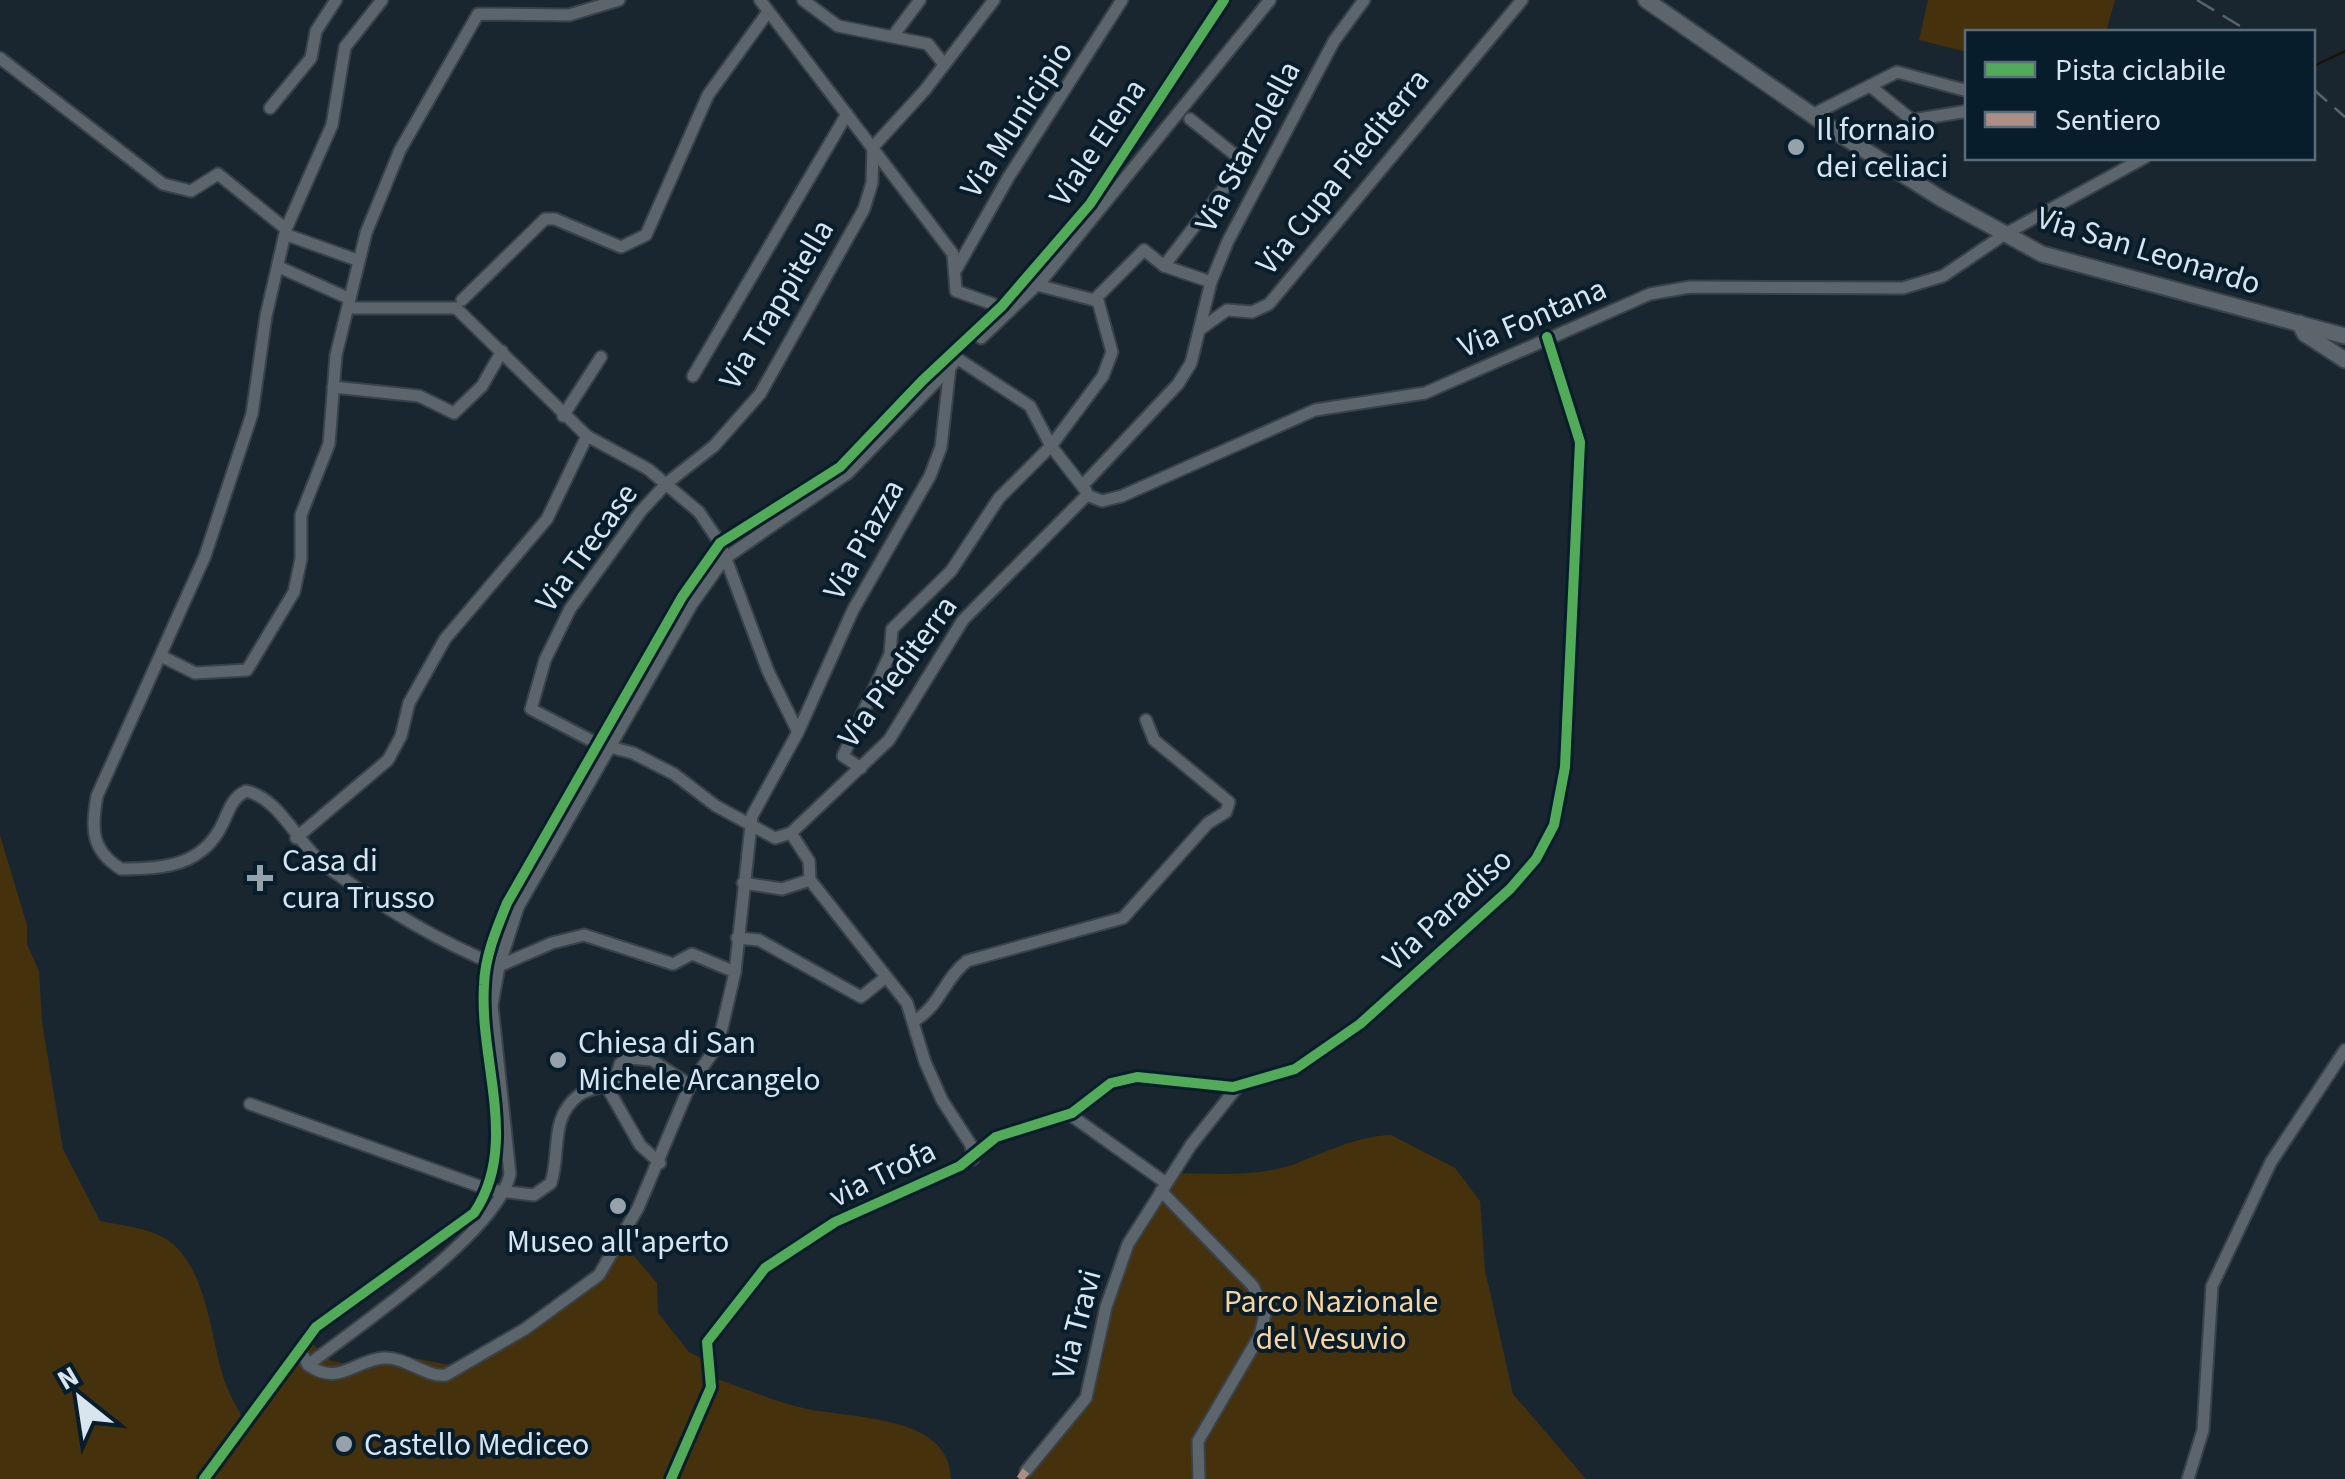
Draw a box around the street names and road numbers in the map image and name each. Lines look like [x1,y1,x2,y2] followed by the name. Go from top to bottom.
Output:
[949,32,1085,207] street label: Via Municipio
[1184,53,1312,240] street label: Via Starzolella
[1245,59,1440,285] street label: Via Cupa Piediterra
[1038,69,1158,216] street label: Viale Elena
[2031,195,2266,307] street label: Via San Leonardo
[708,211,846,398] street label: Via Trappitella
[1451,266,1614,370] street label: Via Fontana
[812,471,916,608] street label: Via Piazza
[524,474,649,621] street label: Via Trecase
[827,586,969,757] street label: Via Piediterra
[1373,837,1523,982] street label: Via Paradiso
[821,1128,944,1220] street label: via Trofa
[1040,1264,1114,1384] street label: Via Travi

